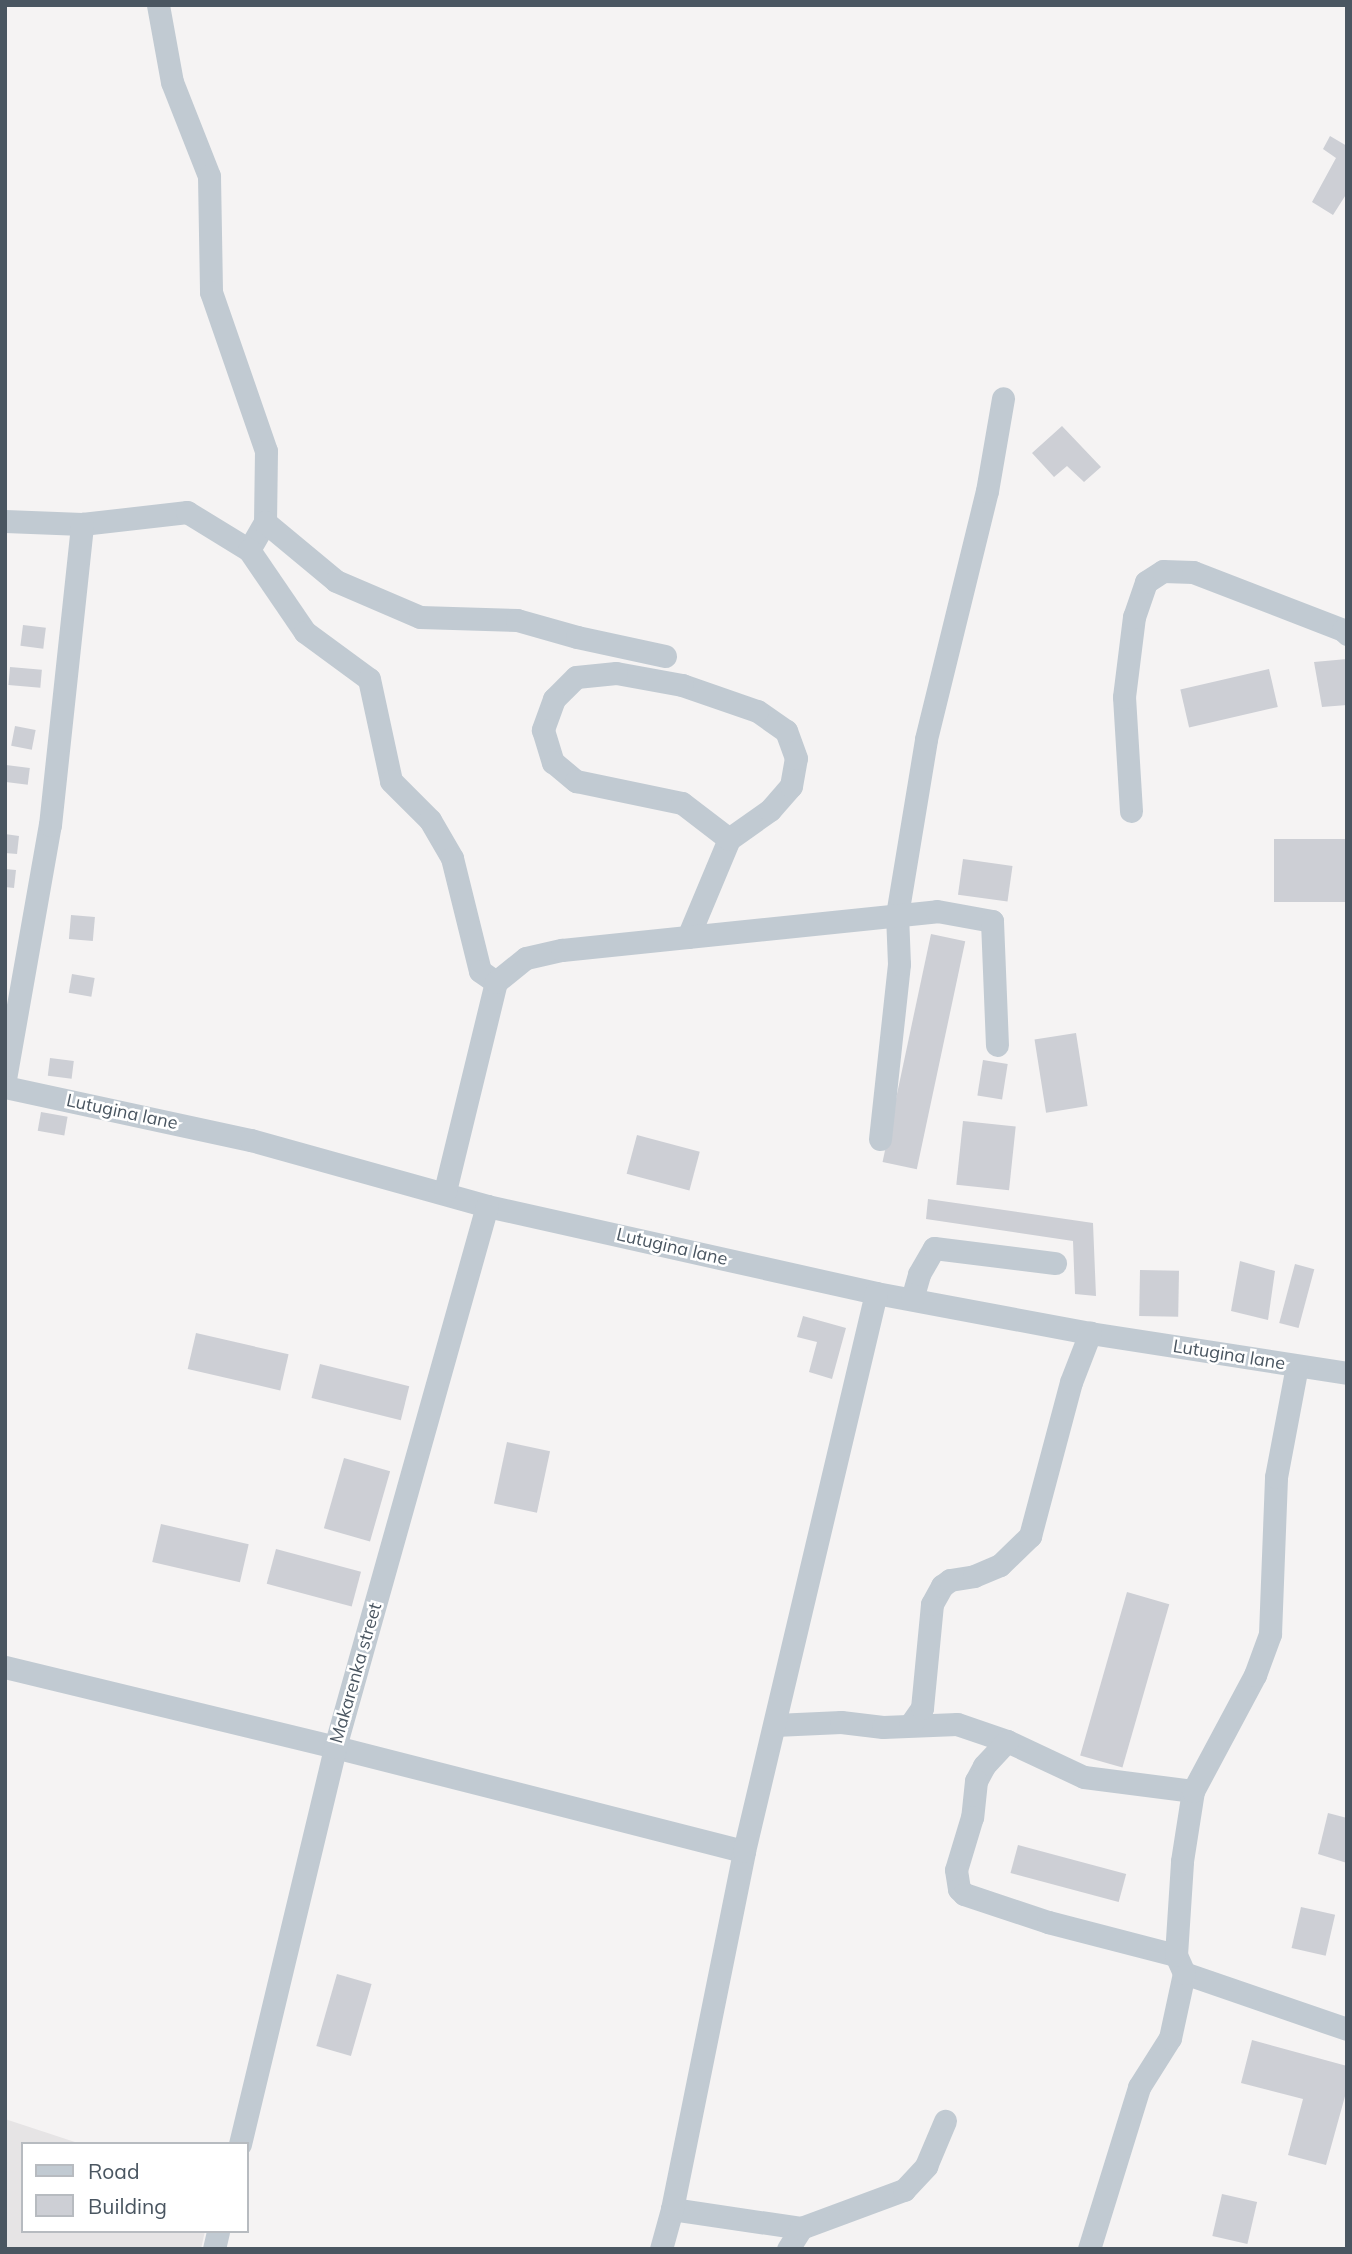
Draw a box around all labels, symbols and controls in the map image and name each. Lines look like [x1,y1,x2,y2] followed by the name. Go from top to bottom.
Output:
[64,1090,180,1134] street label: Lutugina lane
[614,1224,730,1270] street label: Lutugina lane
[1171,1335,1287,1375] street label: Lutugina lane
[326,1600,386,1746] street label: Makarenka street
[21,2142,248,2233] legend
[88,2158,139,2184] text: Road
[88,2193,167,2219] text: Building

